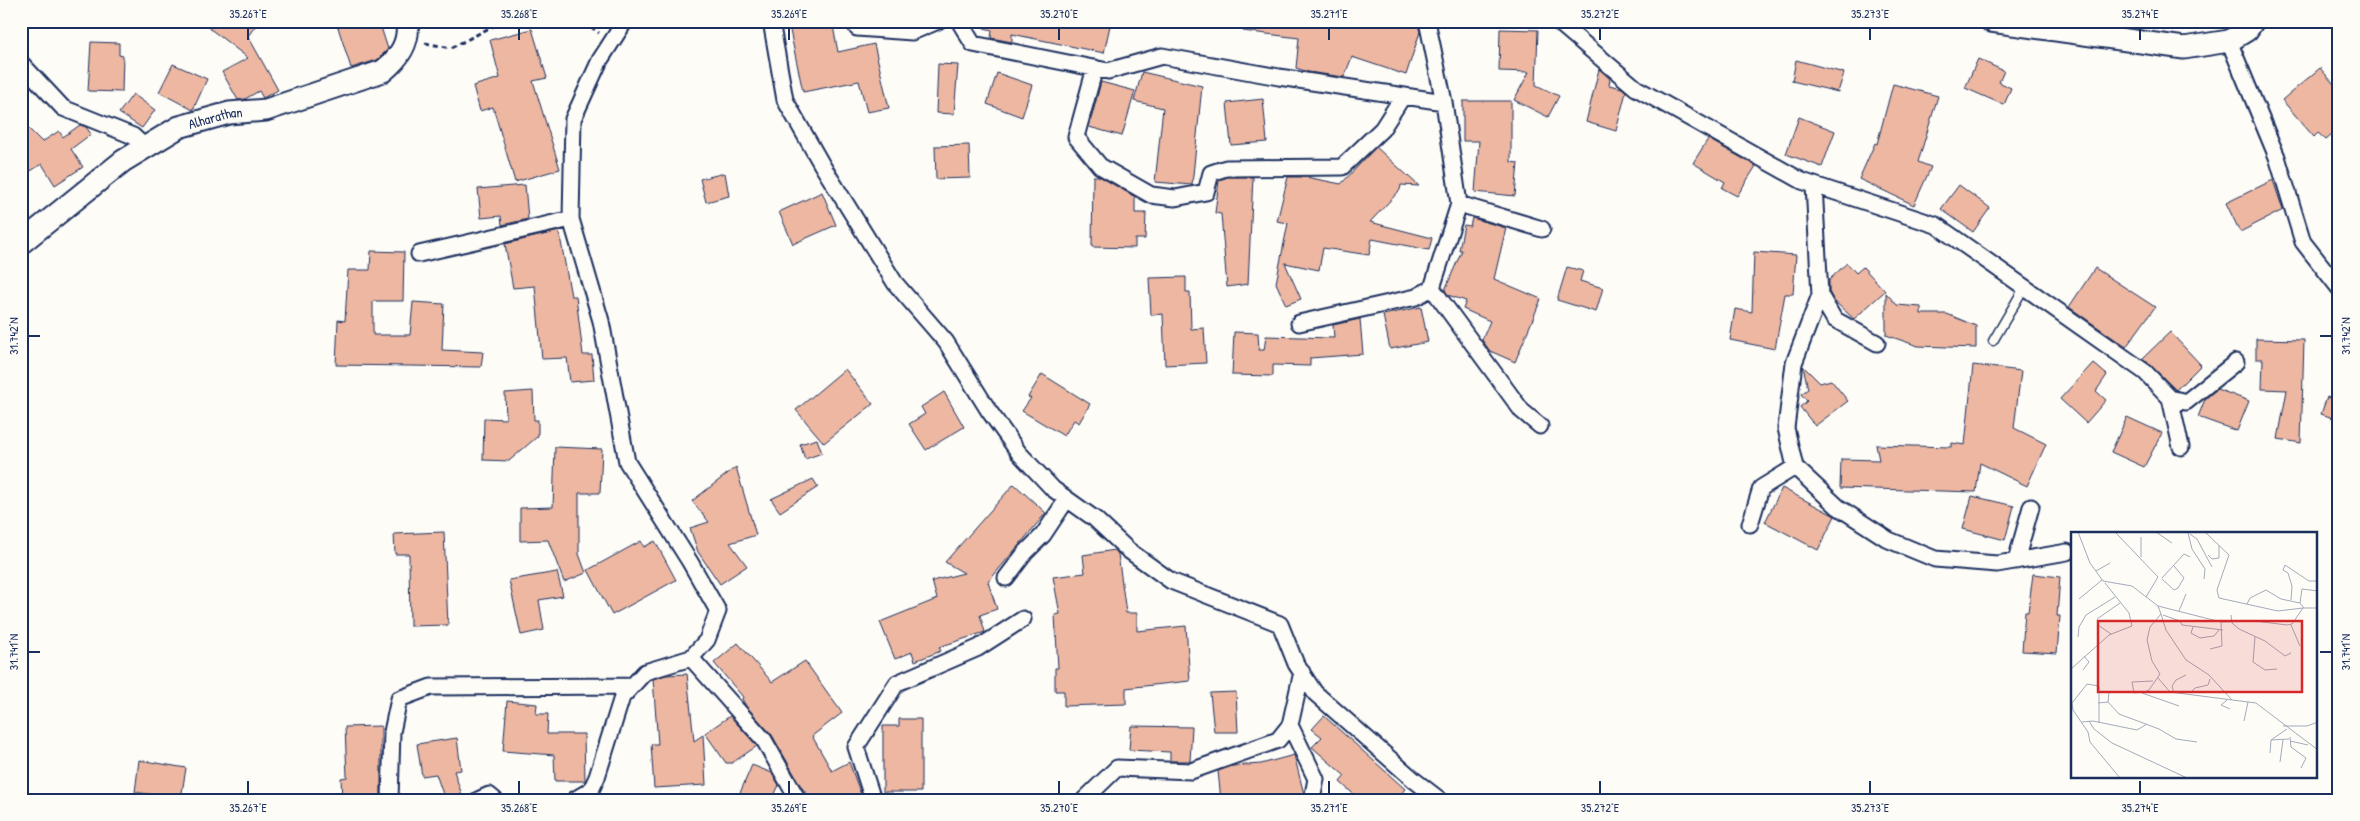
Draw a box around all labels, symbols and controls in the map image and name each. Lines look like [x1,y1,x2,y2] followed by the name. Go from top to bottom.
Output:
[229,5,267,22] text: 35.267°E
[501,5,538,22] text: 35.268°E
[771,5,808,22] text: 35.269°E
[1040,5,1079,22] text: 35.270°E
[1310,5,1348,22] text: 35.271°E
[1581,5,1620,22] text: 35.272°E
[1851,5,1890,22] text: 35.273°E
[2121,5,2159,22] text: 35.274°E
[186,102,243,133] street label: Alharathan
[5,317,22,355] text: 31.742°N
[2337,317,2354,355] text: 31.742°N
[2071,532,2318,778] inset map
[5,634,22,670] text: 31.741°N
[2337,634,2354,670] text: 31.741°N
[229,799,267,816] text: 35.267°E
[501,799,538,816] text: 35.268°E
[771,799,808,816] text: 35.269°E
[1040,799,1079,816] text: 35.270°E
[1310,799,1348,816] text: 35.271°E
[1581,799,1620,816] text: 35.272°E
[1851,799,1890,816] text: 35.273°E
[2121,799,2159,816] text: 35.274°E

